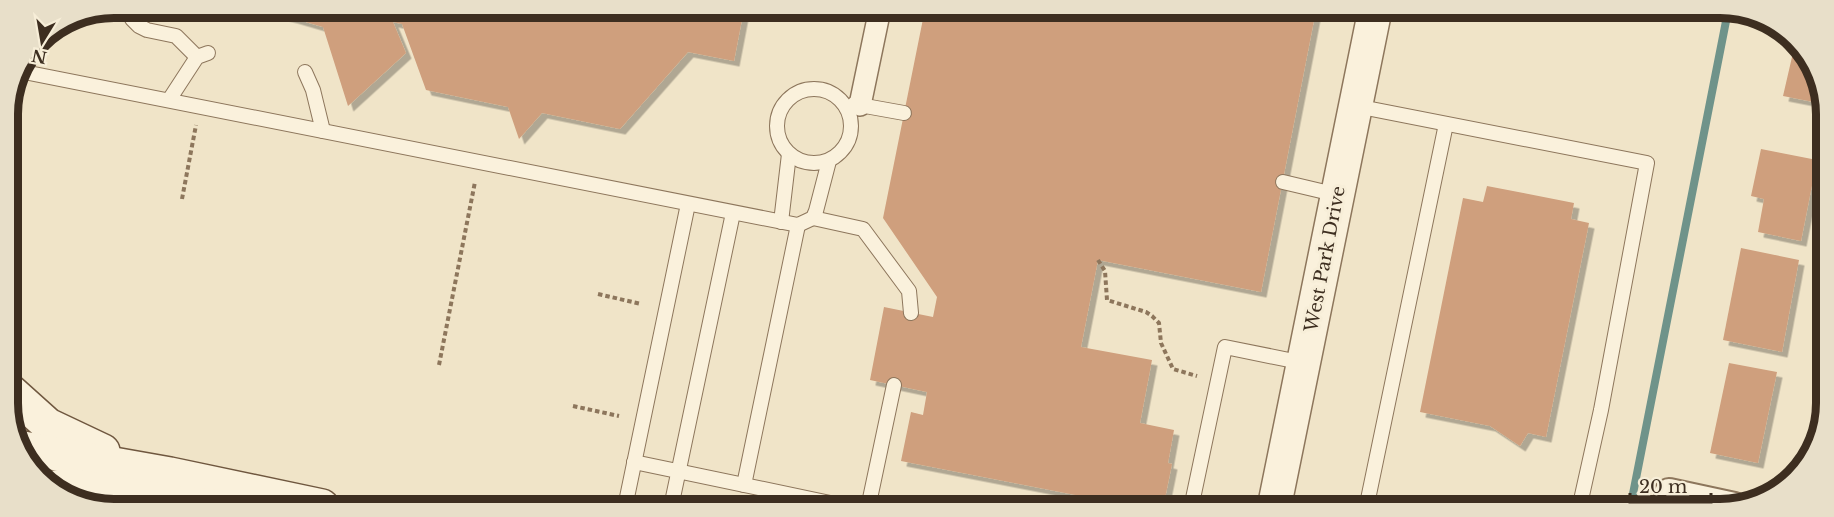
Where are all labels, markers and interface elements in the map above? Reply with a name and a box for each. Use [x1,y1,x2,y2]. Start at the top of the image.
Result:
north arrow [12,12,72,72]
text: N [30,45,48,68]
street label: West Park Drive [1300,184,1350,335]
scale bar [1630,466,1711,504]
text: 20 m [1639,476,1687,498]

